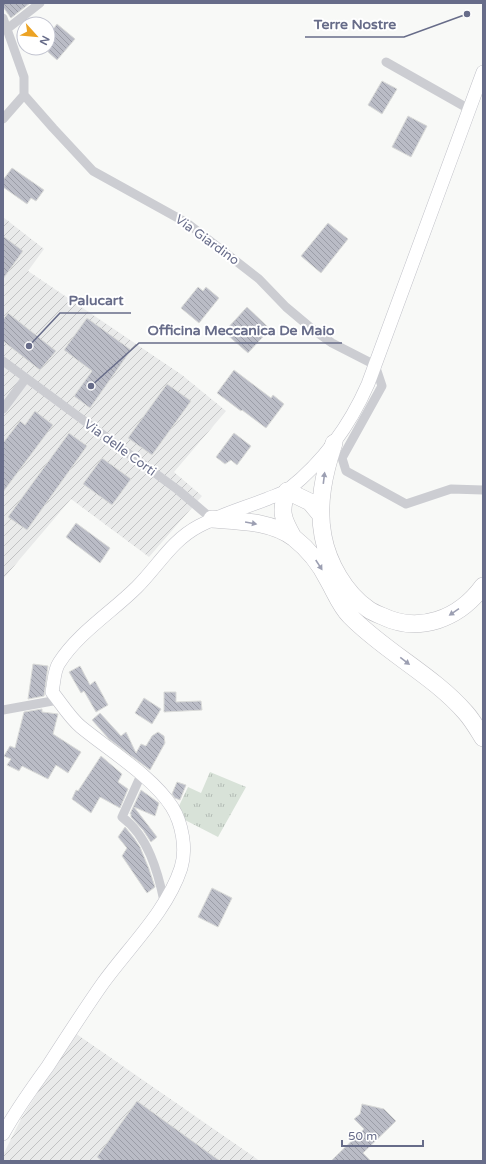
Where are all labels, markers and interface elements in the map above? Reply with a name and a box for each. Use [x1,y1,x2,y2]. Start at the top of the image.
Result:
callout: Terre Nostre [305,11,404,37]
north arrow [16,16,56,56]
text: Terre Nostre [313,16,396,33]
text: N [37,33,52,47]
street label: Via Giardino [172,211,242,269]
callout: Palucart [60,287,131,313]
text: Palucart [69,292,124,309]
callout: Officina Meccanica De Maio [139,317,342,343]
text: Officina Meccanica De Maio [148,322,335,339]
street label: Via delle Corti [81,416,159,480]
one-way arrow [321,472,328,484]
one-way arrow [245,520,257,526]
one-way arrow [315,560,323,570]
one-way arrow [449,608,459,616]
one-way arrow [399,656,410,665]
scale bar [342,1122,423,1148]
text: 50 m [348,1129,377,1143]

